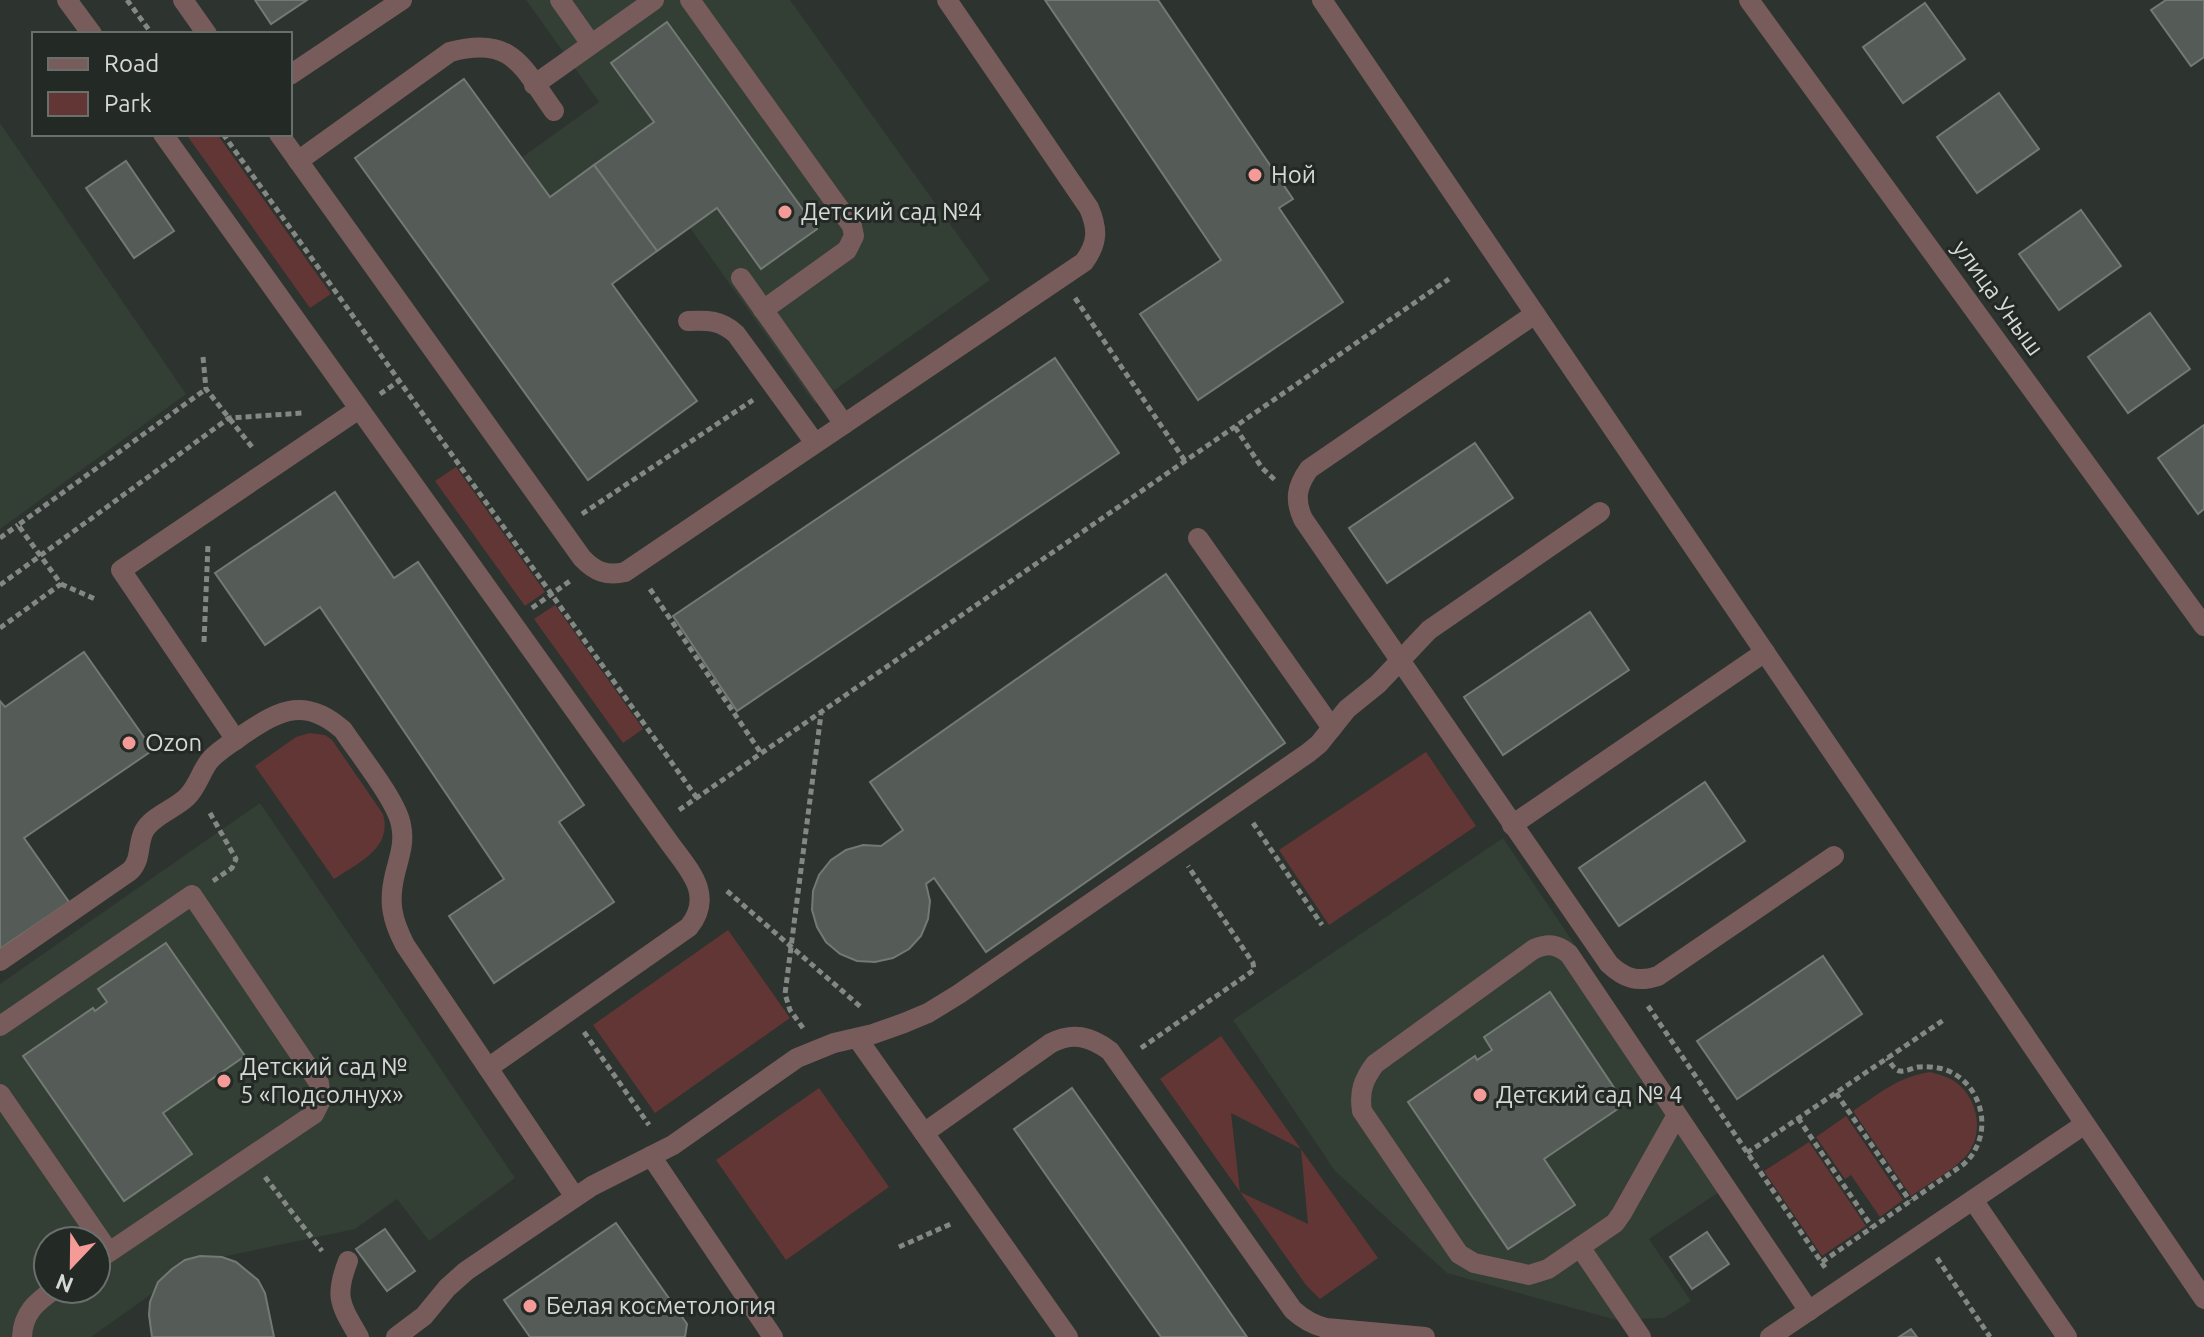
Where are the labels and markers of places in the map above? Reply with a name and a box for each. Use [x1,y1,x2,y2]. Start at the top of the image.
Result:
place label: Ной [1271,161,1316,188]
marker: Ной [1246,166,1264,184]
place label: Детский сад №4 [801,198,982,225]
marker: Детский сад №4 [776,203,794,221]
place label: Ozon [145,729,202,756]
marker: Ozon [120,734,138,752]
place label: Детский сад № 5 «Подсолнух» [240,1053,408,1108]
marker: Детский сад № 5 «Подсолнух» [215,1072,233,1090]
place label: Детский сад № 4 [1496,1081,1683,1108]
marker: Детский сад № 4 [1471,1086,1489,1104]
place label: Белая косметология [546,1292,776,1319]
marker: Белая косметология [521,1297,539,1315]

